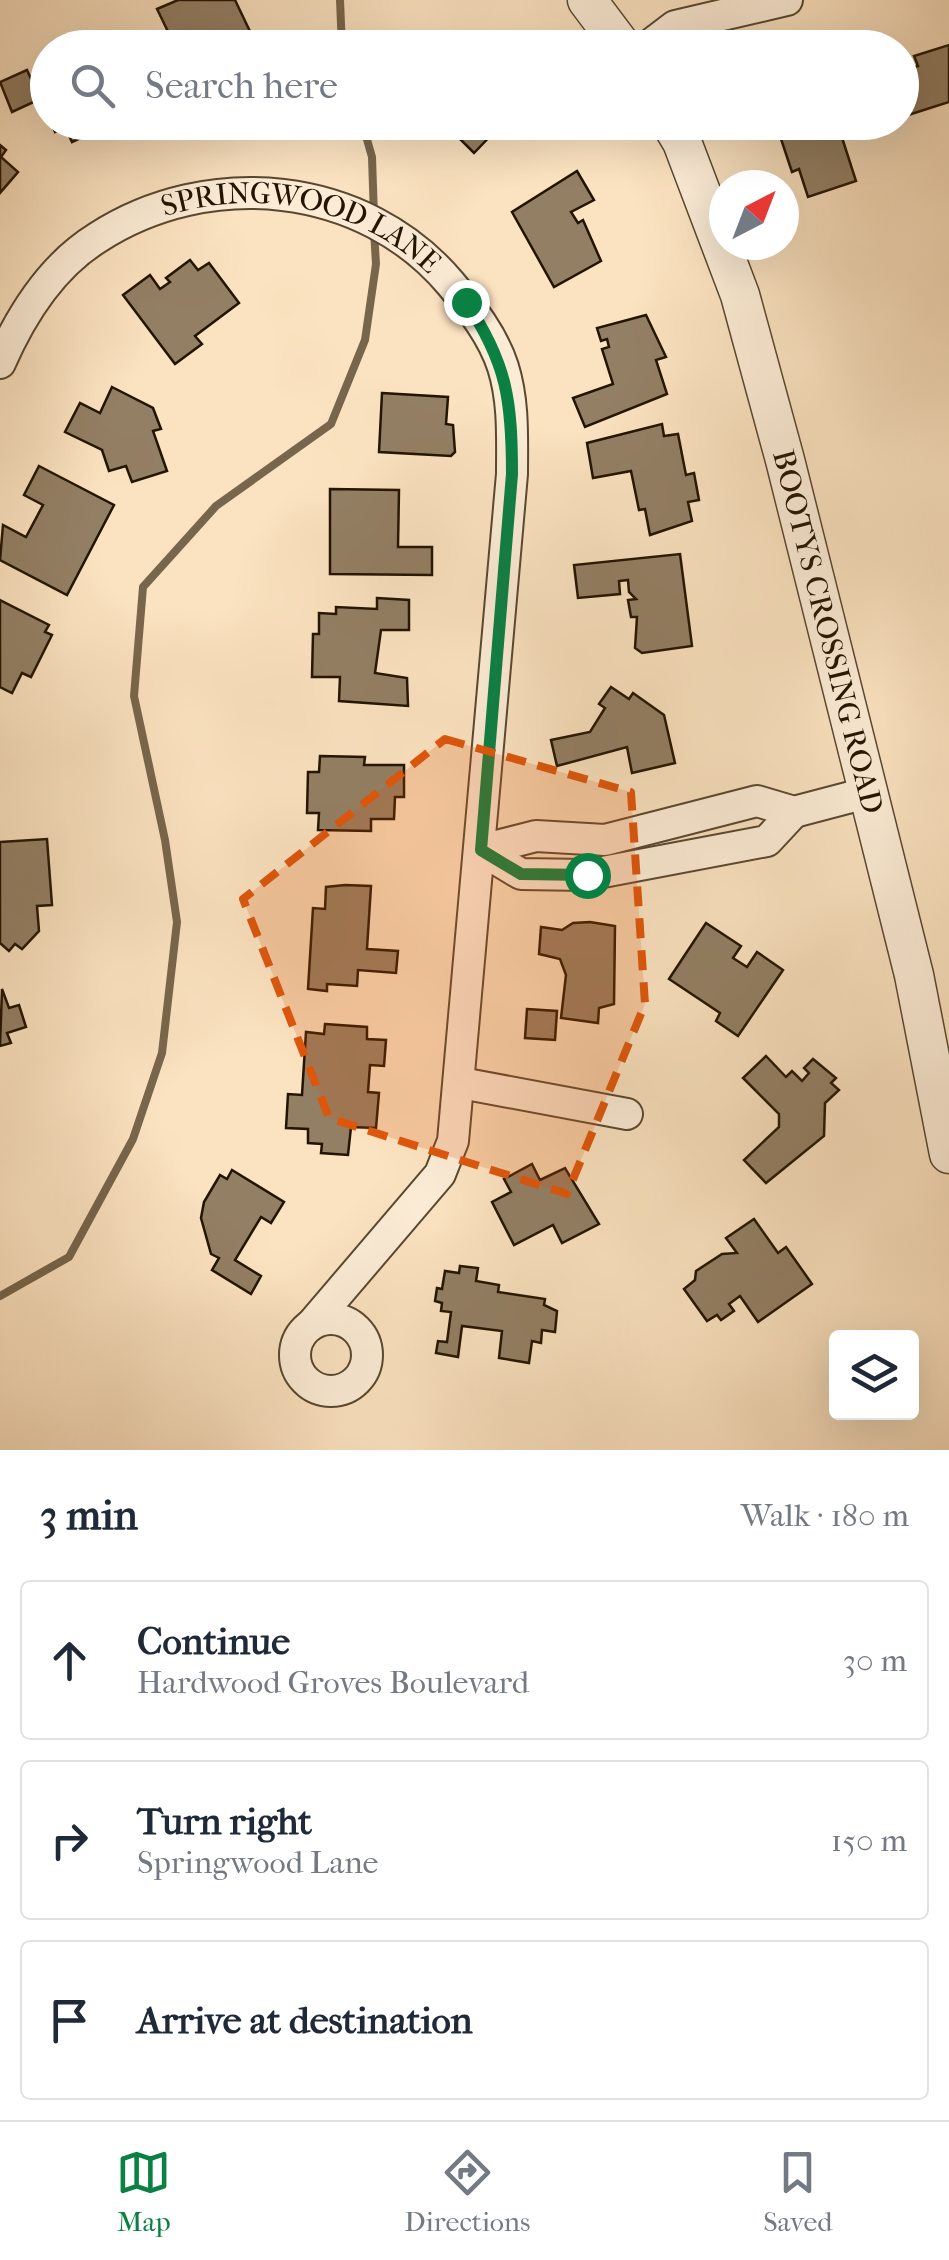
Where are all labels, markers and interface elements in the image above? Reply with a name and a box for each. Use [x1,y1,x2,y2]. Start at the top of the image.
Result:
search box [30,30,919,140]
icon: search [65,58,120,113]
text: Search here [145,63,338,108]
north arrow [709,170,799,260]
street label: SPRINGWOOD LANE [157,175,448,280]
route end [444,280,490,326]
street label: BOOTYS CROSSING ROAD [765,446,890,817]
route start [565,853,611,899]
map controls [829,1330,919,1420]
button: layers [829,1330,919,1420]
text: 3 min [40,1491,138,1540]
text: Walk · 180 m [741,1497,909,1534]
text: Continue [137,1619,290,1664]
icon: ahead [42,1633,97,1688]
text: 30 m [843,1642,907,1679]
text: Hardwood Groves Boulevard [137,1664,529,1701]
text: Turn right [137,1799,312,1844]
icon: right [42,1813,97,1868]
text: 150 m [831,1822,907,1859]
text: Springwood Lane [137,1844,378,1881]
icon: arrive [42,1993,97,2048]
text: Arrive at destination [137,1998,473,2043]
tab: Map [116,2145,171,2238]
tab: Directions [404,2145,530,2238]
tab: Saved [763,2145,833,2238]

